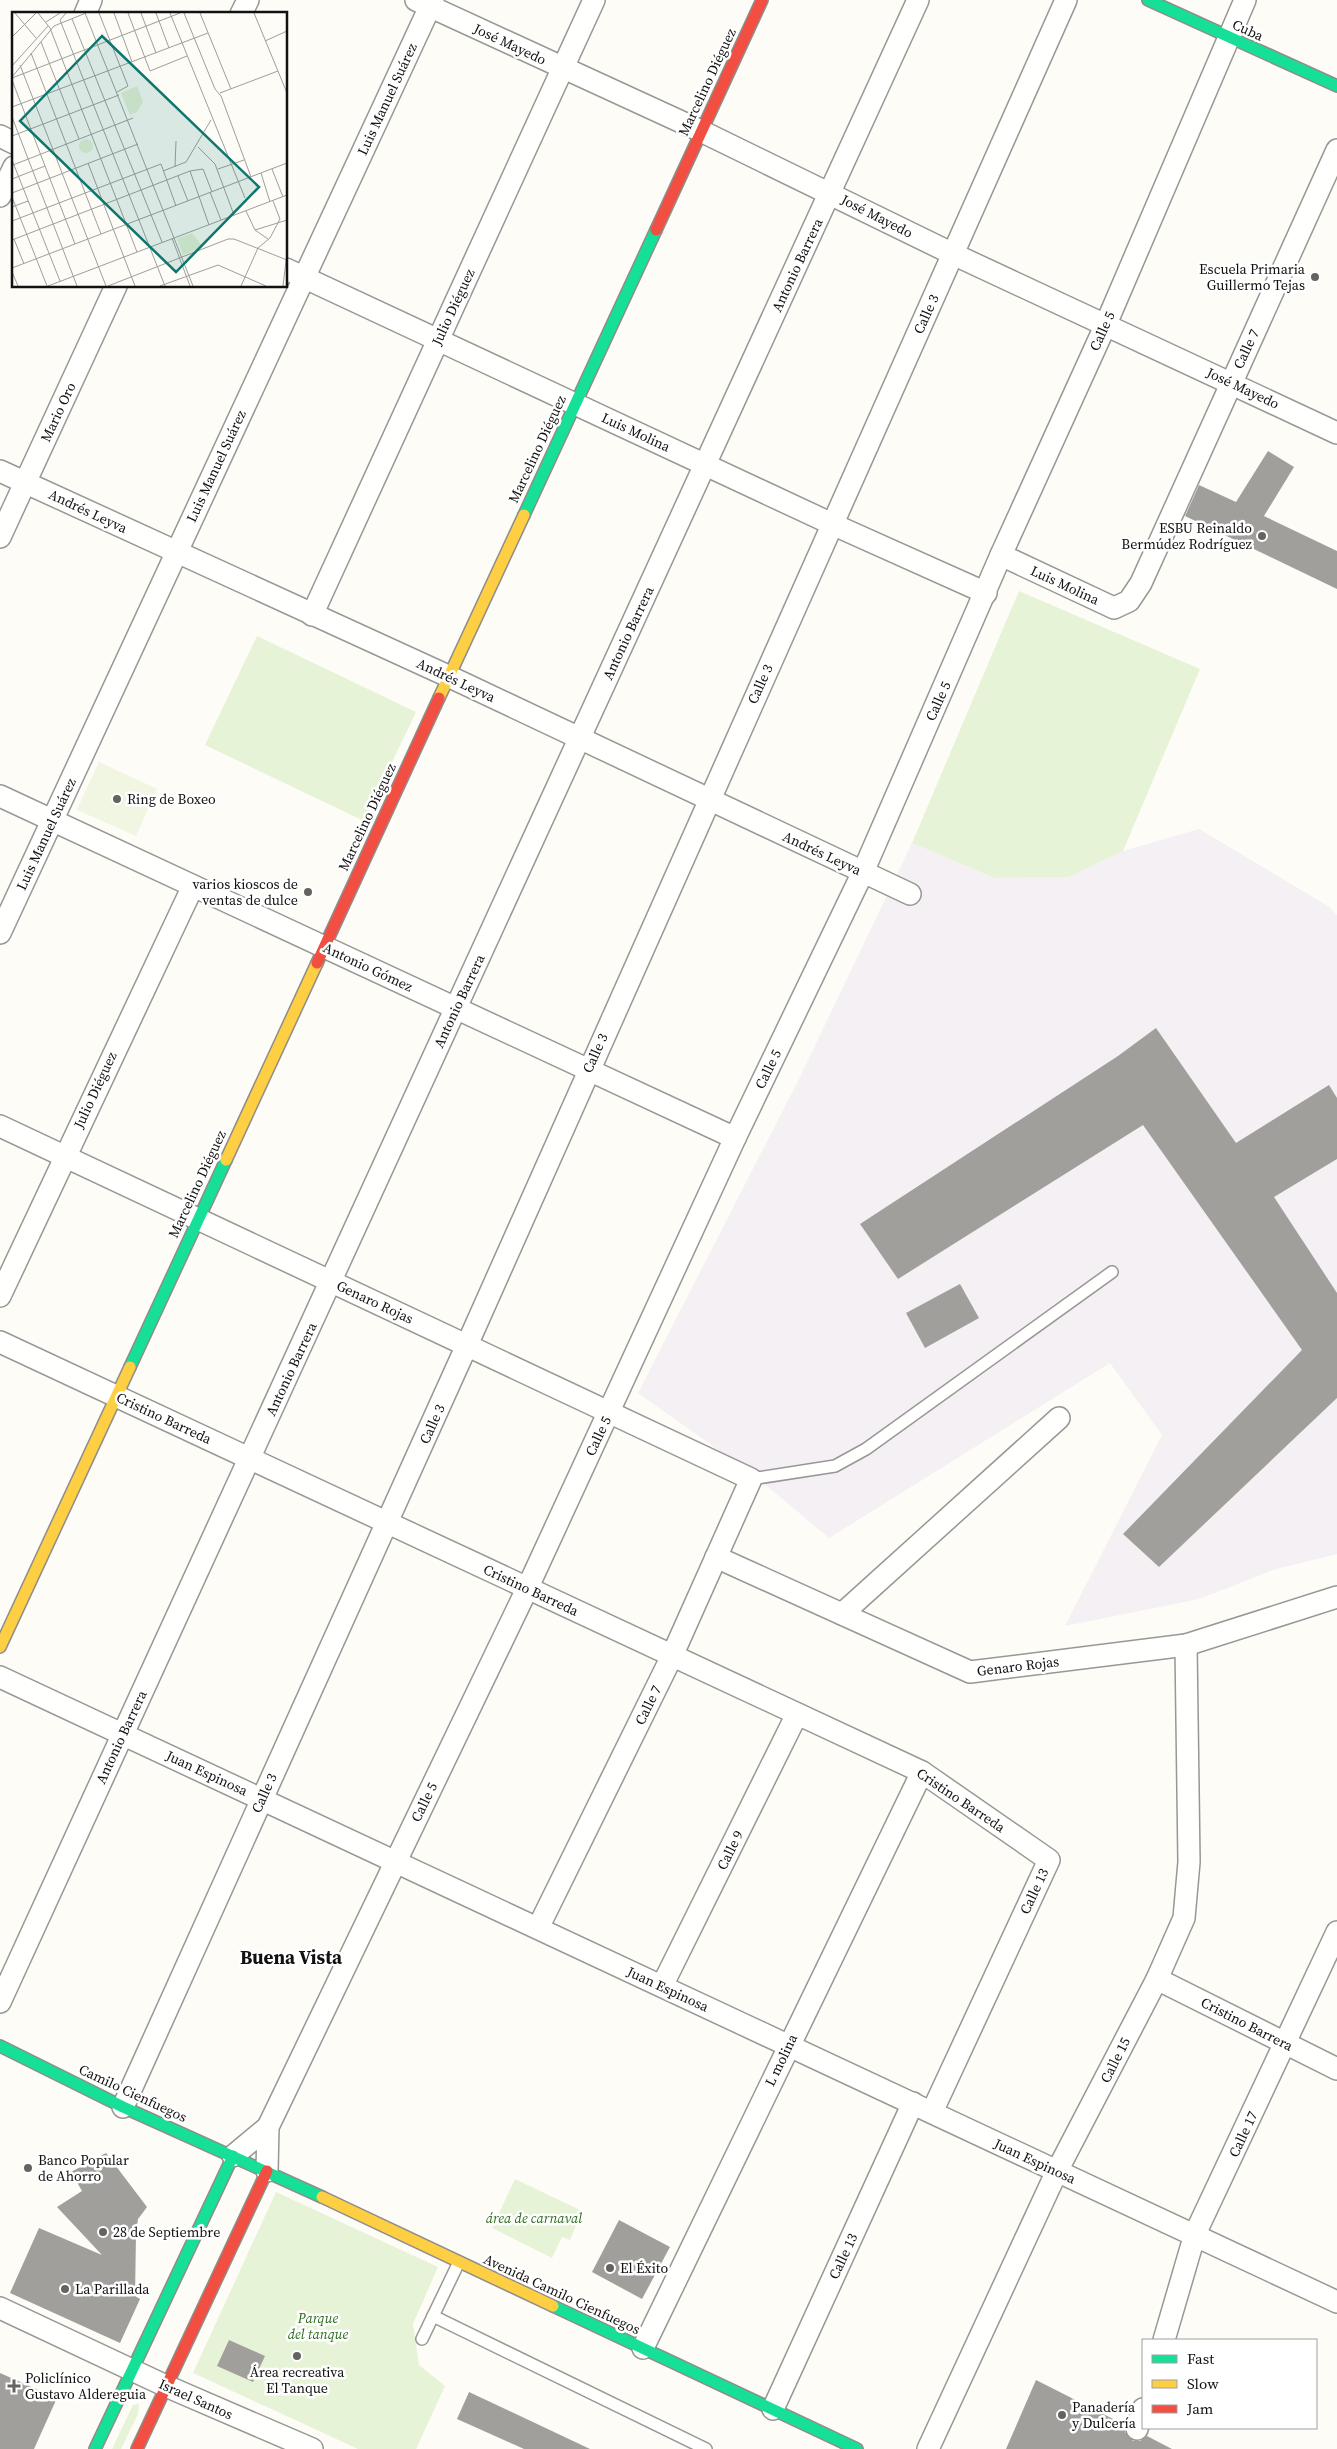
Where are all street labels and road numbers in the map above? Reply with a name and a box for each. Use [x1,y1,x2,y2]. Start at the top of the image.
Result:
street label: Cuba [1229,14,1268,46]
street label: José Mayedo [469,18,550,70]
street label: Marcelino Diéguez [673,24,741,139]
street label: Luis Manuel Suárez [352,39,422,158]
street label: José Mayedo [837,189,917,243]
street label: Antonio Barrera [767,214,828,315]
street label: Julio Diéguez [426,265,480,349]
street label: Calle 3 [908,291,944,337]
street label: Calle 5 [1084,308,1120,354]
street label: Calle 7 [1228,326,1264,372]
street label: José Mayedo [1202,362,1283,414]
street label: Mario Oro [35,379,81,445]
street label: Marcelino Diéguez [503,391,571,506]
street label: Luis Manuel Suárez [181,406,251,525]
street label: Luis Molina [598,407,674,457]
street label: Andrés Leyva [45,484,131,538]
street label: Luis Molina [1027,560,1103,610]
street label: Antonio Barrera [598,582,659,683]
street label: Andrés Leyva [413,653,499,707]
street label: Calle 3 [742,661,778,707]
street label: Calle 5 [920,678,956,724]
street label: Marcelino Diéguez [333,759,401,874]
street label: Luis Manuel Suárez [11,774,81,893]
street label: Andrés Leyva [779,826,865,880]
street label: Antonio Gómez [320,937,417,997]
street label: Antonio Barrera [429,950,490,1051]
street label: Calle 3 [577,1030,613,1076]
street label: Calle 5 [750,1046,786,1092]
street label: Julio Diéguez [68,1048,122,1132]
street label: Marcelino Diéguez [163,1126,231,1241]
street label: Genaro Rojas [333,1275,417,1329]
street label: Antonio Barrera [261,1318,322,1419]
street label: Cristino Barreda [113,1387,216,1449]
street label: Calle 3 [414,1401,450,1447]
street label: Calle 5 [580,1413,616,1459]
street label: Cristino Barreda [480,1559,583,1621]
street label: Genaro Rojas [976,1651,1060,1681]
street label: Calle 7 [630,1682,666,1728]
street label: Antonio Barrera [91,1686,152,1787]
street label: Juan Espinosa [162,1745,252,1801]
street label: Cristino Barreda [913,1763,1010,1838]
street label: Calle 3 [246,1770,282,1816]
street label: Calle 5 [406,1779,442,1825]
street label: Calle 9 [712,1827,748,1873]
street label: Calle 13 [1015,1865,1053,1917]
street label: Juan Espinosa [623,1961,713,2017]
street label: Cristino Barrera [1198,1992,1297,2056]
street label: L molina [760,2030,803,2089]
street label: Calle 15 [1095,2034,1135,2086]
street label: Camilo Cienfuegos [76,2059,190,2127]
street label: Calle 17 [1224,2108,1262,2160]
street label: Juan Espinosa [990,2133,1080,2189]
street label: Calle 13 [824,2230,862,2282]
street label: Avenida Camilo Cienfuegos [481,2249,643,2339]
street label: Israel Santos [156,2374,236,2424]

